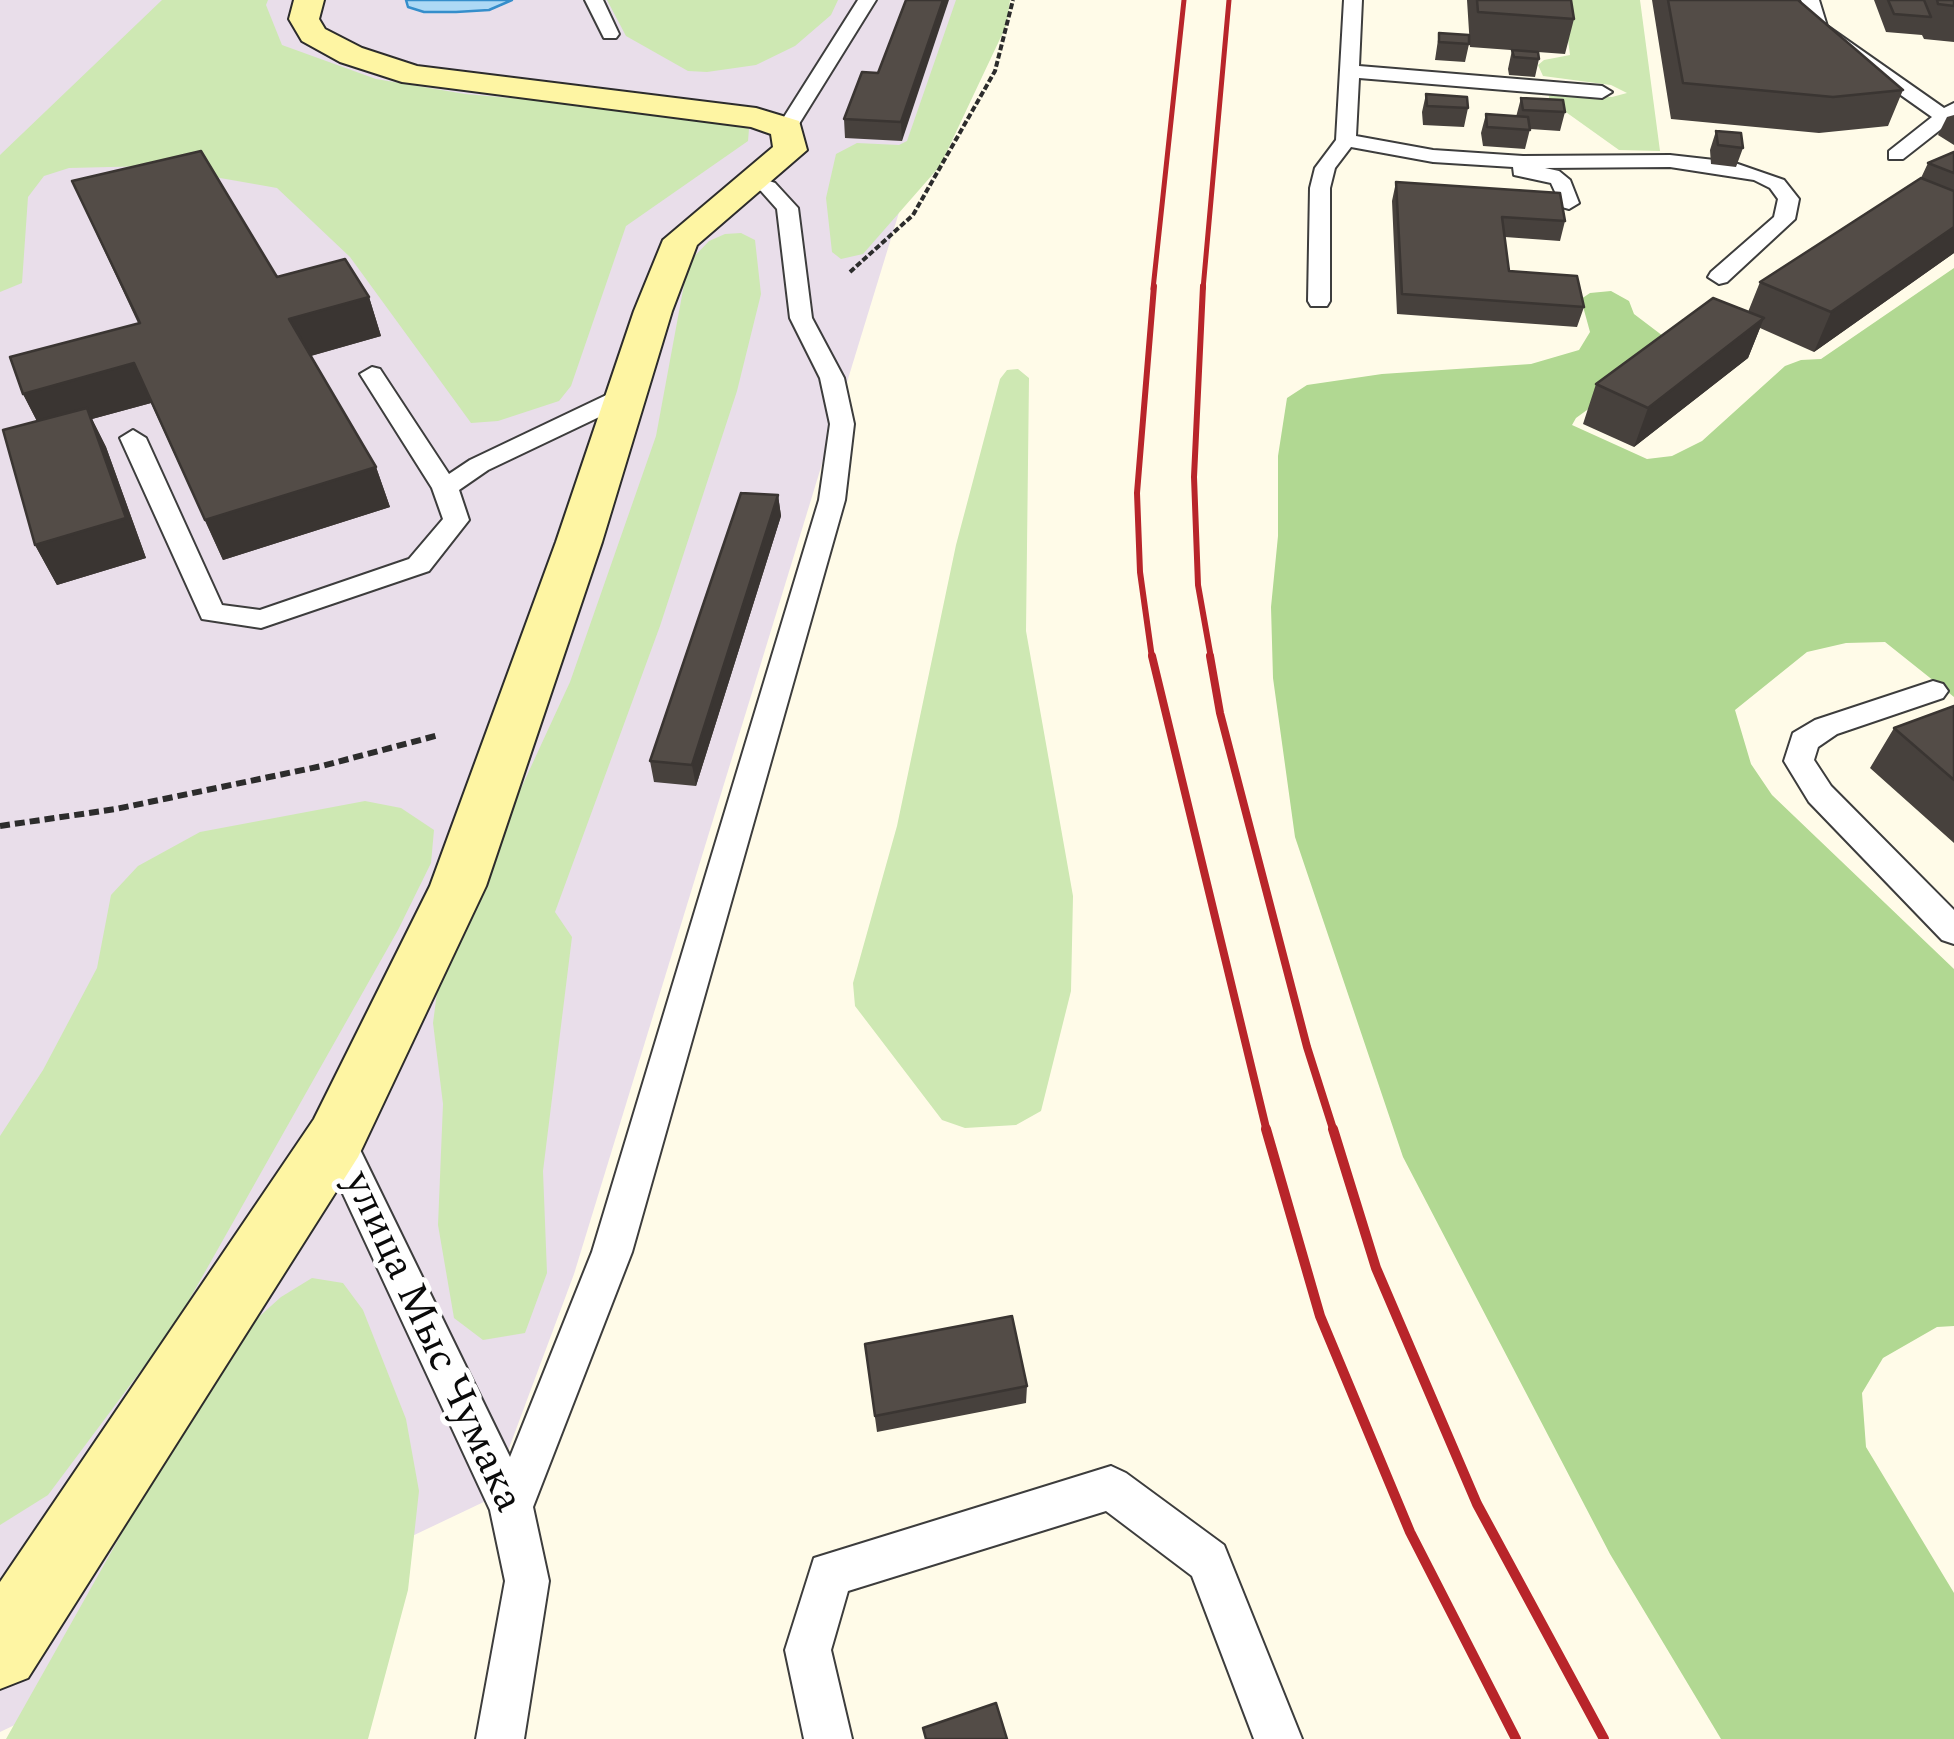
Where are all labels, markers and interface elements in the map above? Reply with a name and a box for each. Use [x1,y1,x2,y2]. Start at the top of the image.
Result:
street label: улица Мыс Чумака [329,1165,531,1521]

